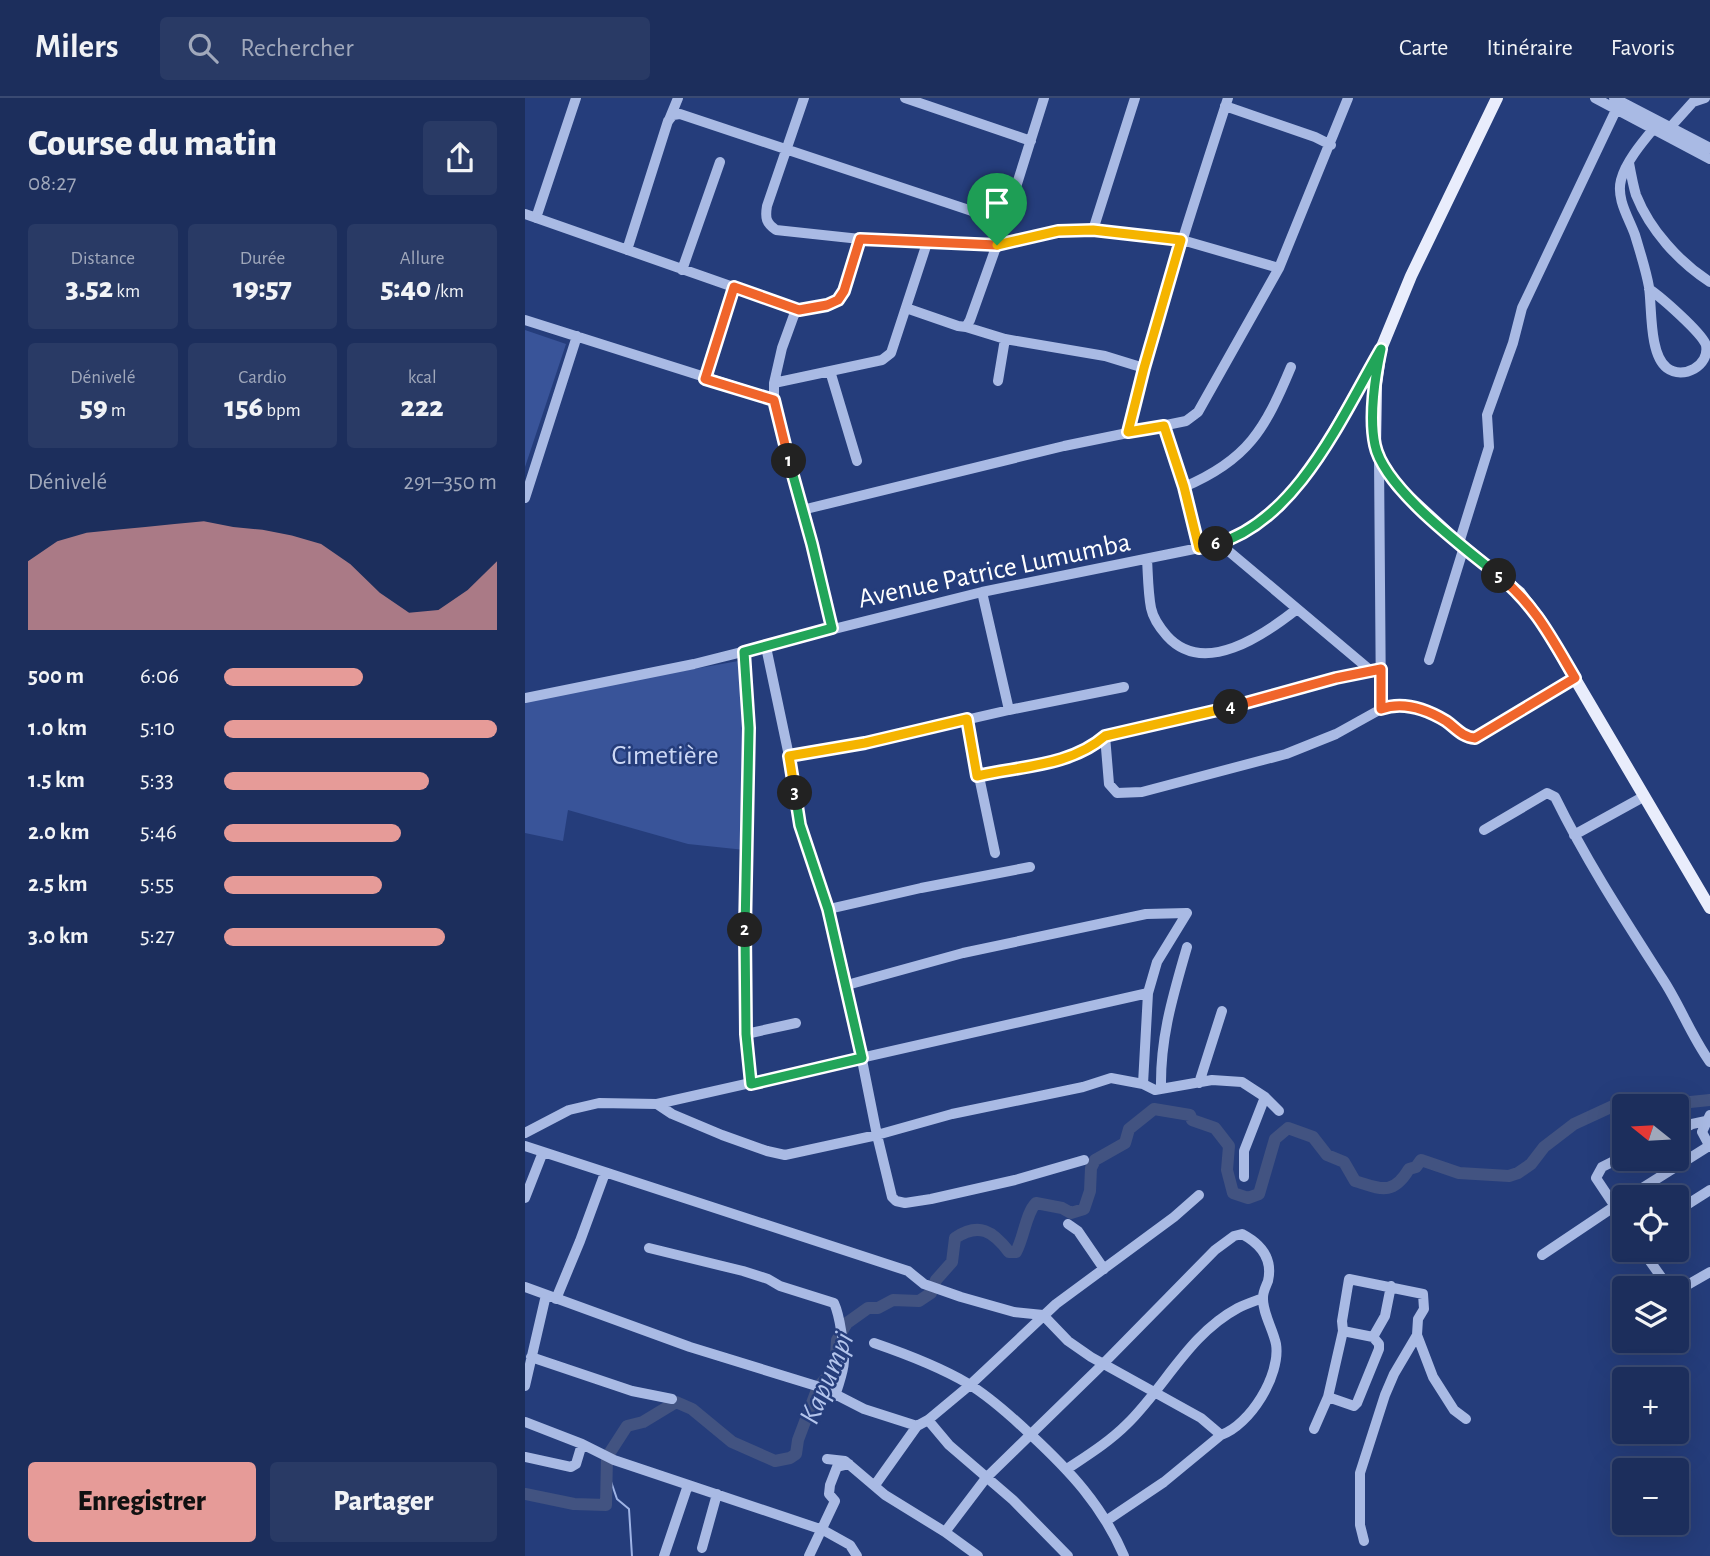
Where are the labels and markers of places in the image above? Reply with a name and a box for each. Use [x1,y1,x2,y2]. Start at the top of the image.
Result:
pin [967,173,1027,245]
pin: 1 [771,444,807,478]
pin: 6 [1199,526,1233,562]
pin: 5 [1481,559,1517,594]
pin: 4 [1213,690,1249,724]
pin: 3 [777,776,813,810]
pin: 2 [727,912,763,948]

